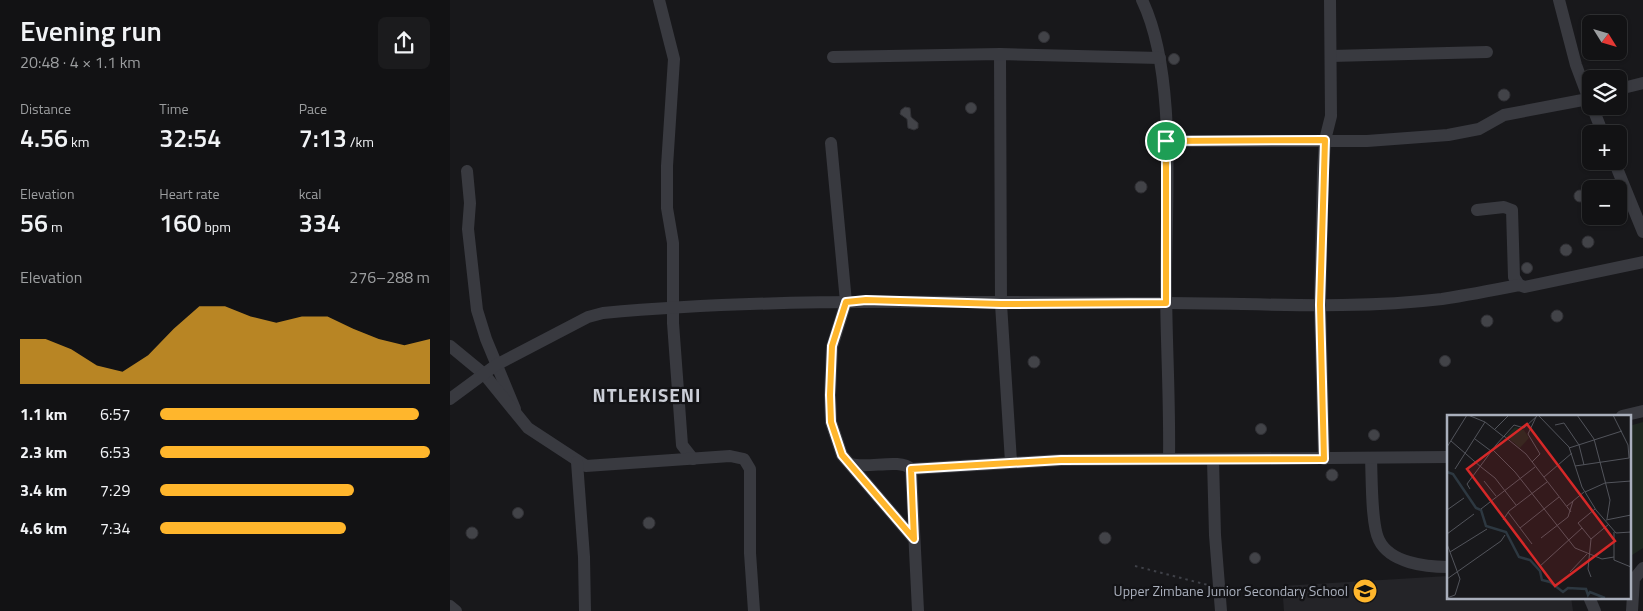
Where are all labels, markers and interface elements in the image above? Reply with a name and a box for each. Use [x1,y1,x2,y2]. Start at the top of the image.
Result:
text: Evening run [20,9,162,52]
north arrow [1582,15,1628,60]
map controls [1582,15,1627,225]
button: share [378,17,430,69]
text: 20:48 · 4 × 1.1 km [20,50,141,74]
button: layers [1582,70,1627,115]
text: Distance [20,98,71,119]
text: Time [159,98,189,119]
text: Pace [299,98,327,119]
text: 4.56 [20,119,68,157]
text: 32:54 [159,119,221,157]
text: 7:13 [299,119,347,157]
pin [1145,120,1187,162]
button: + [1582,125,1627,170]
icon: arrive [1152,127,1180,155]
text: km [68,131,89,152]
text: /km [347,131,374,152]
button: − [1582,180,1627,225]
text: Elevation [20,183,74,204]
text: Heart rate [159,183,219,204]
text: kcal [299,183,322,204]
text: 56 [20,204,48,242]
text: 160 [159,204,201,242]
text: 334 [299,204,341,242]
text: m [48,216,63,237]
text: bpm [201,216,231,237]
text: Elevation [20,265,82,289]
text: 276–288 m [349,265,430,289]
district label: NTLEKISENI [593,380,701,409]
text: 1.1 km [20,402,67,426]
text: 6:57 [100,402,130,426]
inset map [1447,415,1630,598]
text: 2.3 km [20,440,67,464]
text: 6:53 [100,440,130,464]
text: 3.4 km [20,478,67,502]
text: 7:29 [100,478,130,502]
text: 4.6 km [20,516,67,540]
text: 7:34 [100,516,130,540]
school or university icon: Upper Zimbane Junior Secondary School [1352,578,1378,604]
place label: Upper Zimbane Junior Secondary School [1114,580,1348,601]

